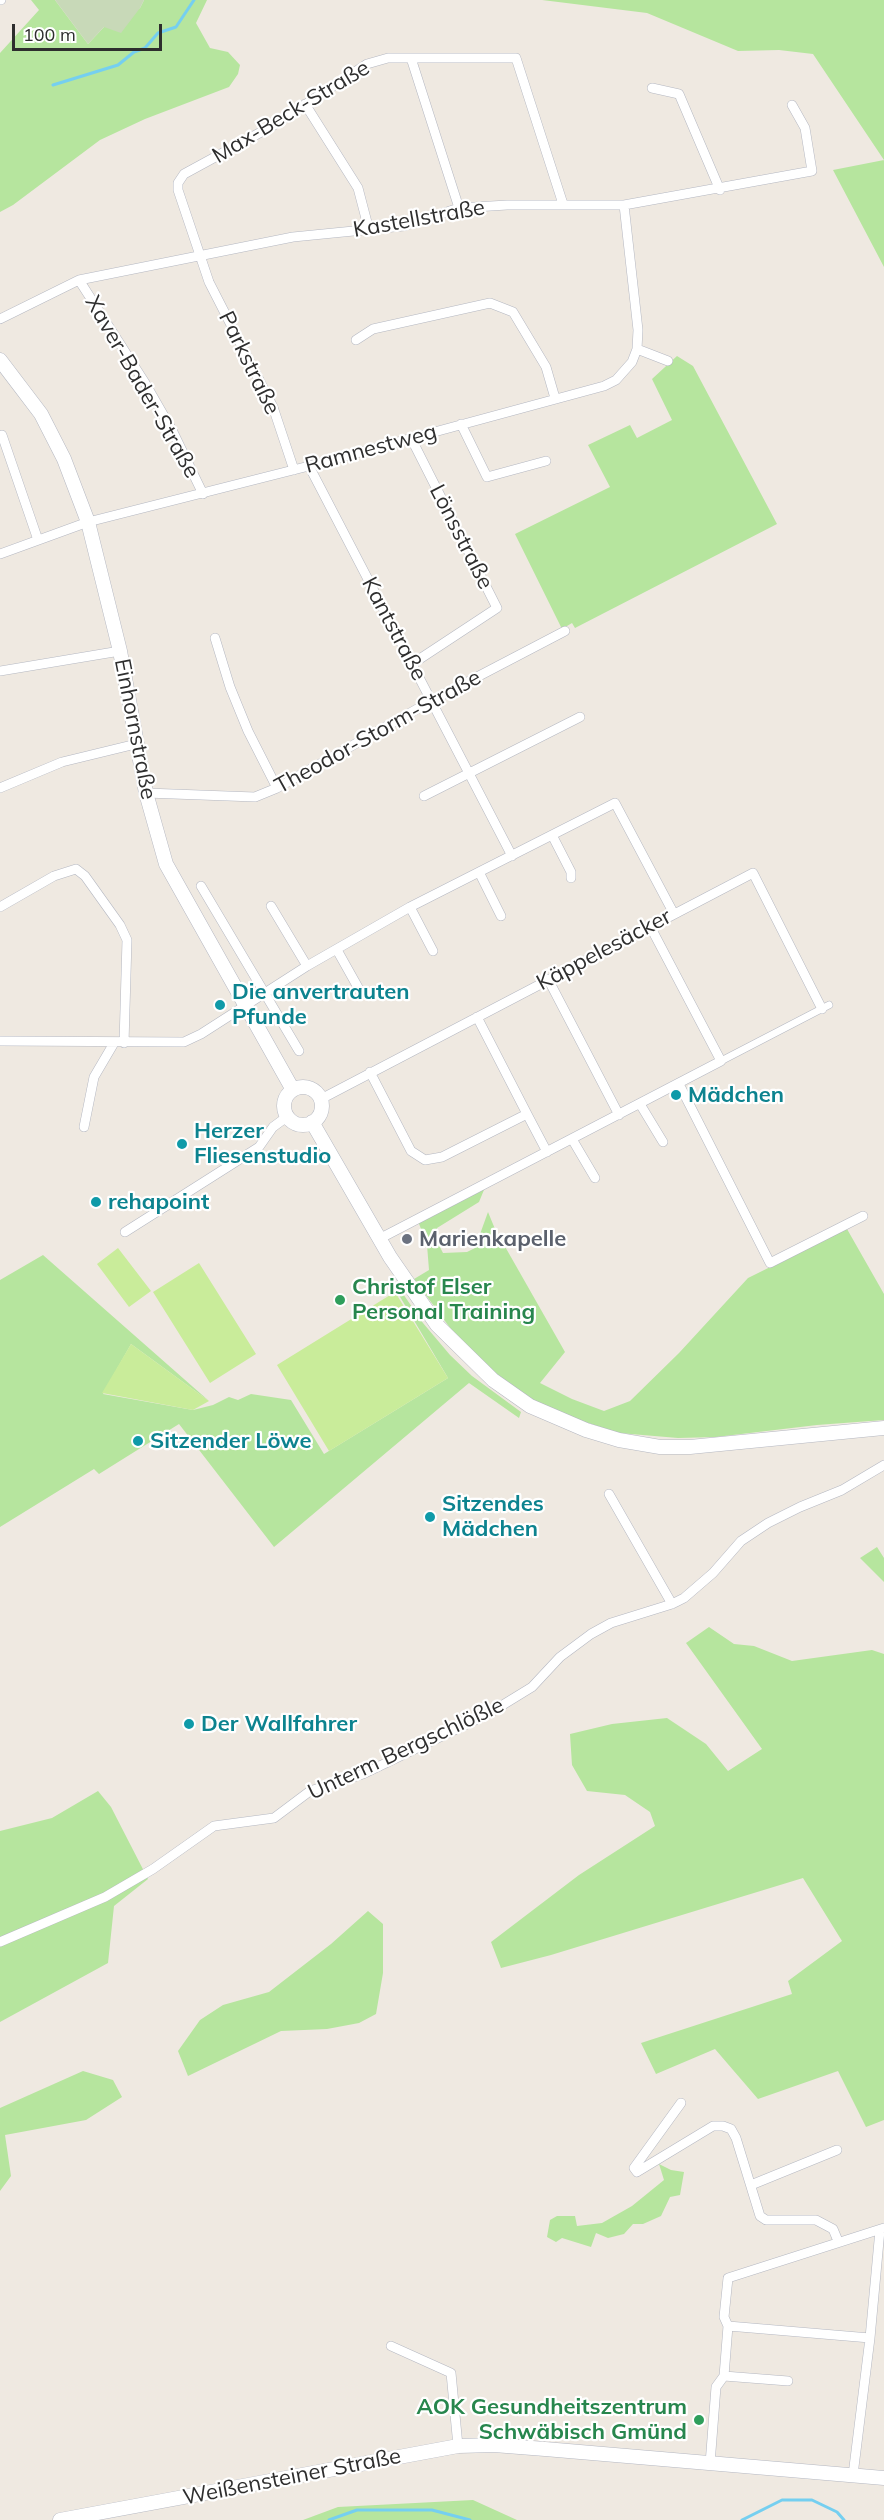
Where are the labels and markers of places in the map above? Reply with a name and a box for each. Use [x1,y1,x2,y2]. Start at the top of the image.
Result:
place label: Die anvertrauten Pfunde [232,979,410,1030]
marker: Die anvertrauten Pfunde [213,998,227,1012]
place label: Mädchen [688,1082,784,1108]
marker: Mädchen [669,1088,683,1102]
place label: Herzer Fliesenstudio [194,1118,331,1170]
marker: Herzer Fliesenstudio [175,1137,189,1151]
place label: rehapoint [108,1189,209,1215]
marker: rehapoint [89,1195,103,1209]
place label: Marienkapelle [419,1226,566,1252]
marker: Marienkapelle [400,1232,414,1246]
place label: Christof Elser Personal Training [352,1274,535,1326]
marker: Christof Elser Personal Training [333,1293,347,1307]
place label: Sitzender Löwe [150,1428,312,1454]
marker: Sitzender Löwe [131,1434,145,1448]
place label: Sitzendes Mädchen [442,1491,544,1542]
marker: Sitzendes Mädchen [423,1510,437,1524]
place label: Der Wallfahrer [201,1711,357,1737]
marker: Der Wallfahrer [182,1717,196,1731]
place label: AOK Gesundheitszentrum Schwäbisch Gmünd [417,2394,687,2446]
marker: AOK Gesundheitszentrum Schwäbisch Gmünd [692,2413,706,2427]

